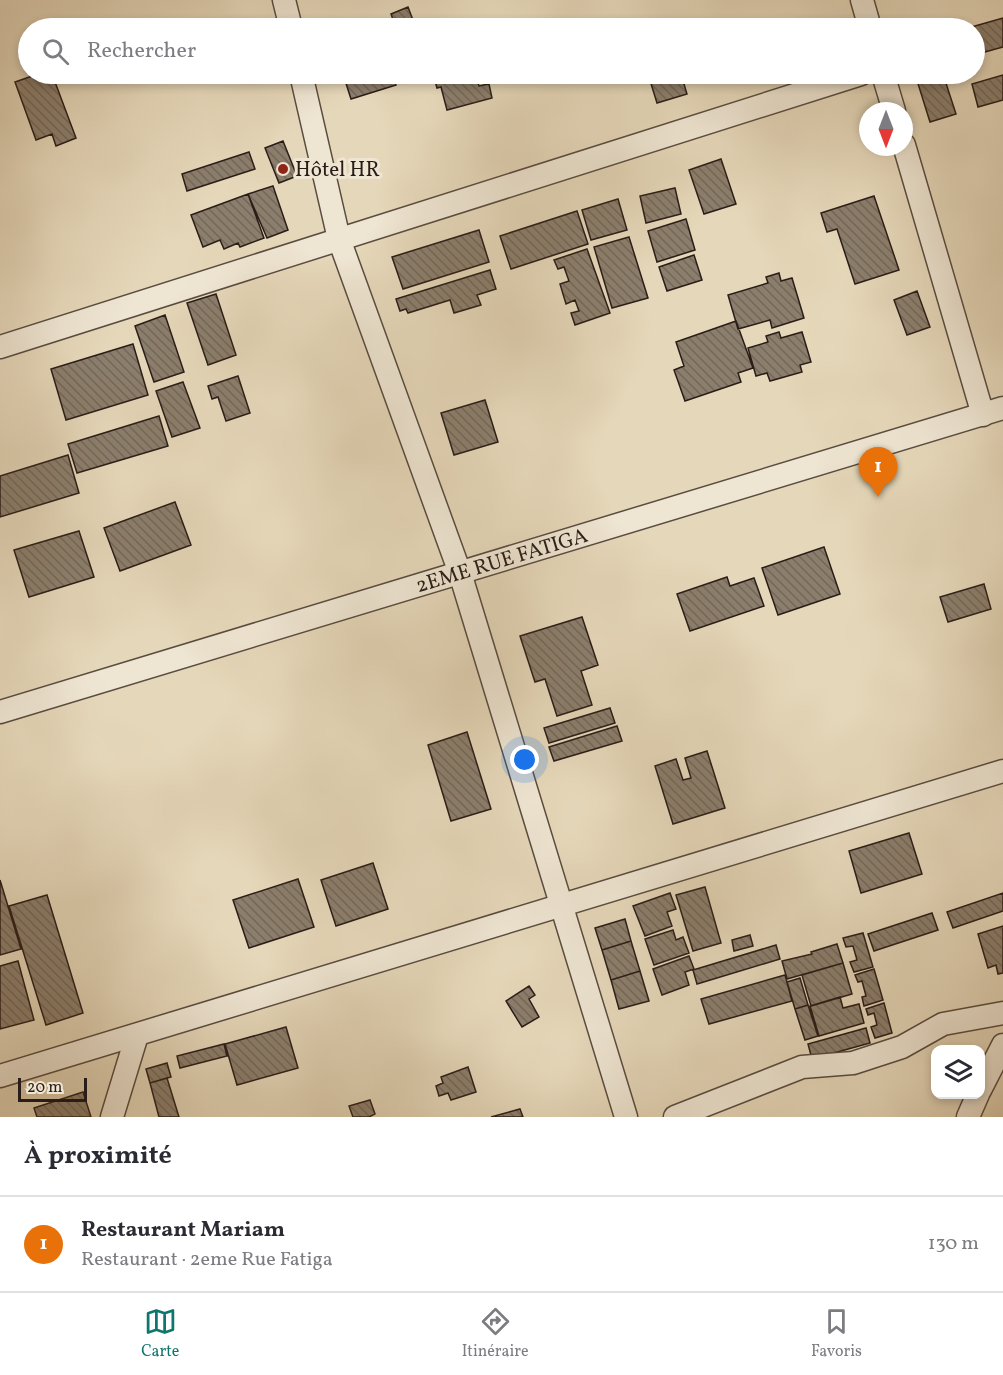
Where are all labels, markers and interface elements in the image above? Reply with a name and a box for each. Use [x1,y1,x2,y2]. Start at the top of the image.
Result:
search box [18,18,985,84]
icon: search [39,35,72,68]
text: Rechercher [87,36,196,67]
north arrow [859,102,913,156]
place label: Hôtel HR [295,156,380,185]
marker: Hôtel HR [276,162,290,176]
pin: 1 [858,448,898,497]
street label: 2EME RUE FATIGA [412,522,592,601]
your location [510,745,539,774]
map controls [931,1045,985,1099]
button: layers [931,1045,985,1099]
scale bar [18,1075,87,1102]
text: 20 m [27,1077,62,1099]
text: À proximité [24,1138,172,1174]
text: Restaurant Mariam [81,1215,285,1246]
text: 1 [39,1230,48,1258]
text: 130 m [928,1230,979,1258]
text: Restaurant · 2eme Rue Fatiga [81,1246,333,1274]
tab: Carte [141,1305,179,1363]
tab: Itinéraire [462,1305,529,1363]
tab: Favoris [811,1305,862,1363]

